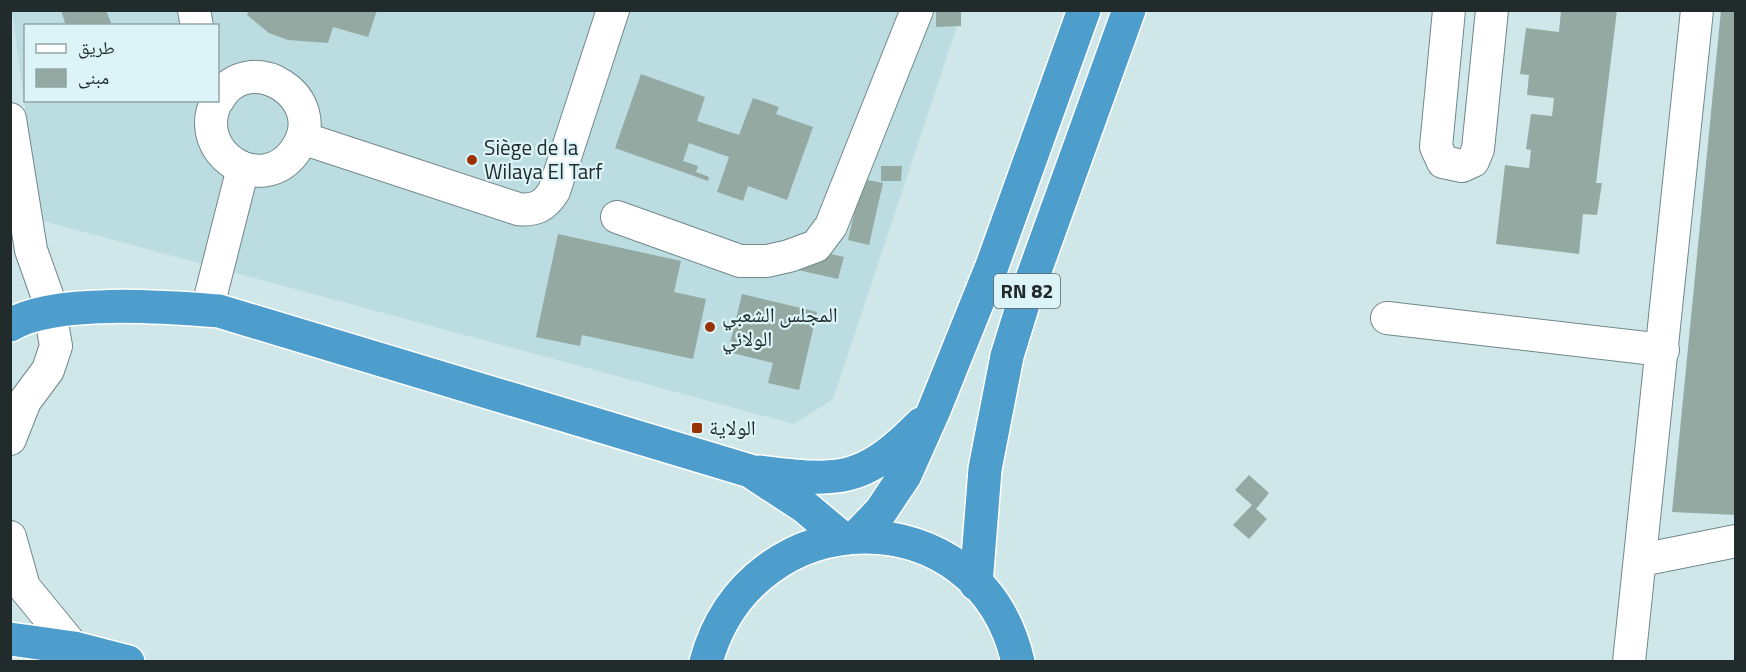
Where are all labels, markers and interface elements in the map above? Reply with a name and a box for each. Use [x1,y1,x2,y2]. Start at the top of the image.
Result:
legend [24,24,219,102]
text: طريق [78,34,115,61]
text: مبنى [78,64,109,91]
place label: Siège de la Wilaya El Tarf [484,131,603,187]
marker: Siège de la Wilaya El Tarf [465,153,479,167]
road number: RN 82 [994,274,1060,308]
place label: المجلس الشعبي الولائي [722,298,838,355]
marker: المجلس الشعبي الولائي [703,320,717,334]
place label: الولاية [709,411,756,443]
marker: الولاية [690,421,704,435]

